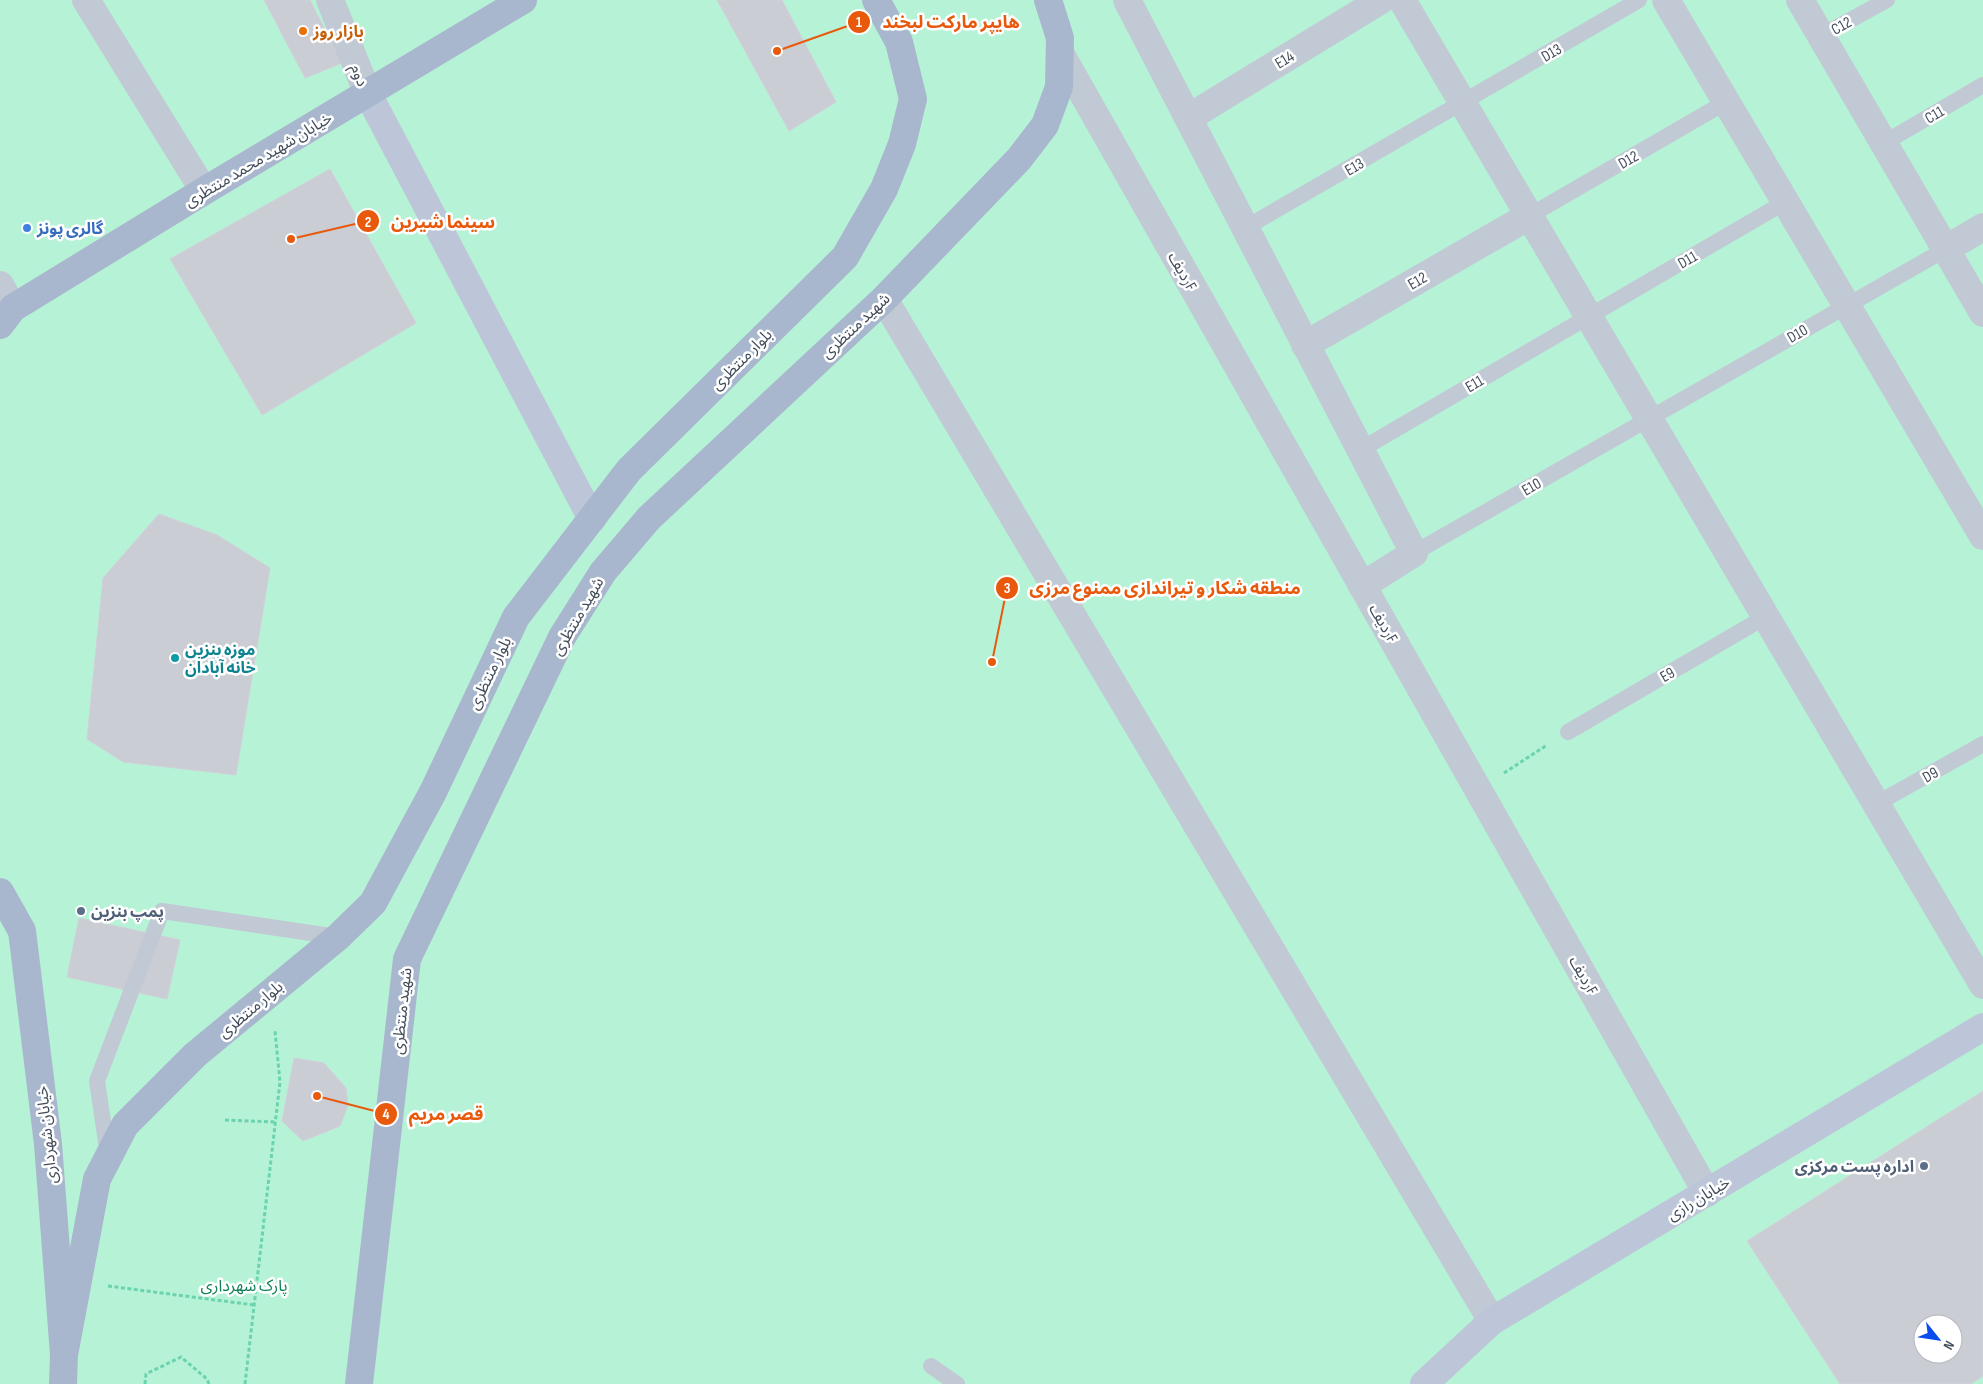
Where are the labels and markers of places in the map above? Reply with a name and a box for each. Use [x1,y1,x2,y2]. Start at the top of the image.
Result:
callout: هایپر مارکت لبخند [847,6,1029,39]
place label: بازار روز [312,23,364,42]
marker: بازار روز [297,25,309,37]
callout: سینما شیرین [356,205,505,238]
place label: گالری پونز [36,220,104,239]
marker: گالری پونز [21,222,33,234]
callout: منطقه شکار و تیراندازی ممنوع مرزی [994,572,1310,605]
place label: موزه بنزین خانه آبادان [185,641,256,678]
marker: موزه بنزین خانه آبادان [169,652,181,664]
place label: پمپ بنزین [91,903,164,922]
marker: پمپ بنزین [75,905,87,917]
callout: قصر مریم [374,1097,493,1130]
place label: اداره پست مرکزی [1795,1158,1914,1177]
marker: اداره پست مرکزی [1918,1160,1930,1172]

